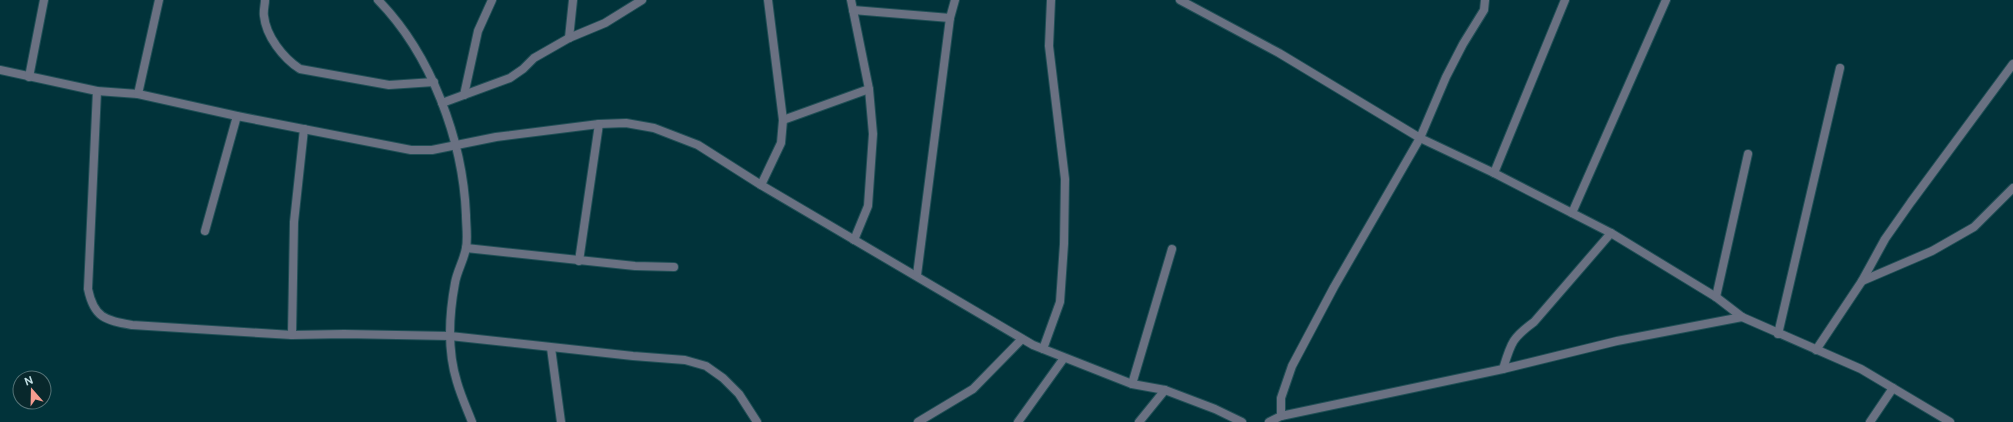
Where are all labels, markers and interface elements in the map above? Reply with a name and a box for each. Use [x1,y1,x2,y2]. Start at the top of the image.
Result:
north arrow [12,370,52,410]
text: N [22,373,35,389]

